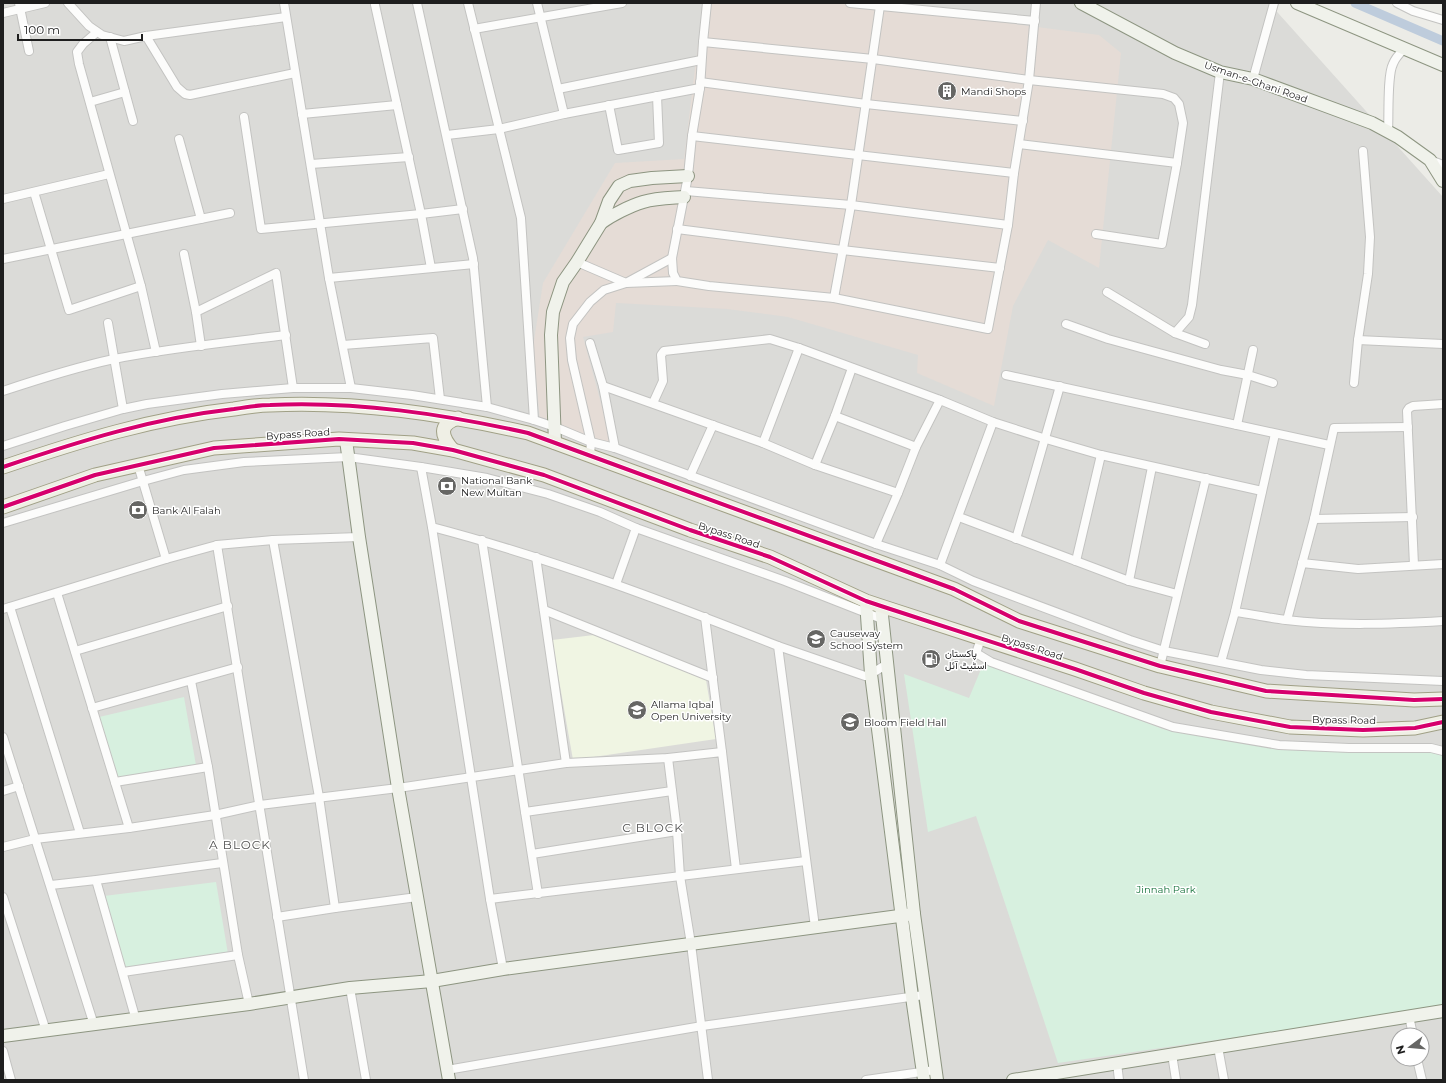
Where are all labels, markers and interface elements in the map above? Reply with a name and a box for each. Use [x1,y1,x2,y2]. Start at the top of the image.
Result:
scale bar [18,16,142,42]
text: 100 m [24,22,60,37]
street label: Usman-e-Ghani Road [1203,58,1309,106]
building icon: Mandi Shops [936,80,958,102]
place label: Mandi Shops [961,85,1026,98]
street label: Bypass Road [266,425,330,443]
place label: National Bank New Multan [461,474,532,499]
bank icon: National Bank New Multan [436,475,458,497]
bank icon: Bank Al Falah [127,499,149,521]
place label: Bank Al Falah [152,504,221,517]
street label: Bypass Road [696,519,762,551]
place label: Causeway School System [830,627,903,652]
school or university icon: Causeway School System [805,628,827,650]
street label: Bypass Road [999,631,1065,663]
place label: پاکستان اسٹیٹ آئل [945,647,987,672]
fuel station icon: پاکستان اسٹیٹ آئل [920,648,942,670]
place label: Allama Iqbal Open University [651,698,731,723]
school or university icon: Allama Iqbal Open University [626,699,648,721]
school or university icon: Bloom Field Hall [839,711,861,733]
street label: Bypass Road [1312,713,1376,727]
place label: Bloom Field Hall [864,716,947,729]
district label: C BLOCK [622,820,684,835]
district label: A BLOCK [209,837,271,852]
park label: Jinnah Park [1135,883,1196,896]
north arrow [1390,1027,1430,1067]
text: N [1392,1044,1408,1056]

